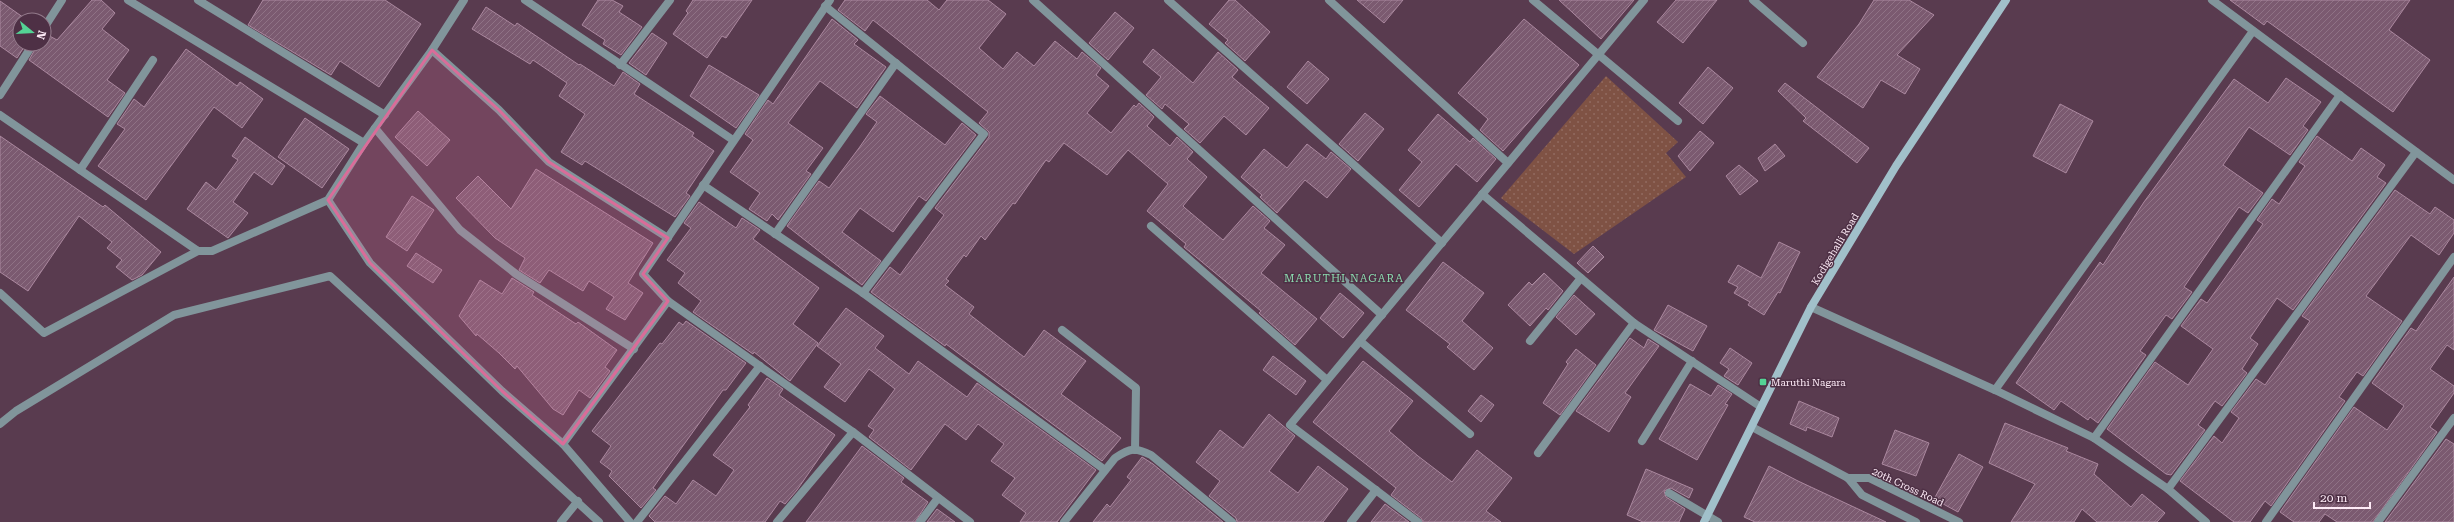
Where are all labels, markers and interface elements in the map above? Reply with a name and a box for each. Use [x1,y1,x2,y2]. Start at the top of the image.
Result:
north arrow [12,12,52,52]
text: N [33,29,49,41]
street label: Kodigehalli Road [1809,211,1861,287]
district label: MARUTHI NAGARA [1284,272,1404,285]
marker: Maruthi Nagara [1758,377,1768,387]
place label: Maruthi Nagara [1771,377,1846,388]
street label: 20th Cross Road [1870,466,1946,509]
scale bar [2314,484,2370,510]
text: 20 m [2320,491,2347,505]

